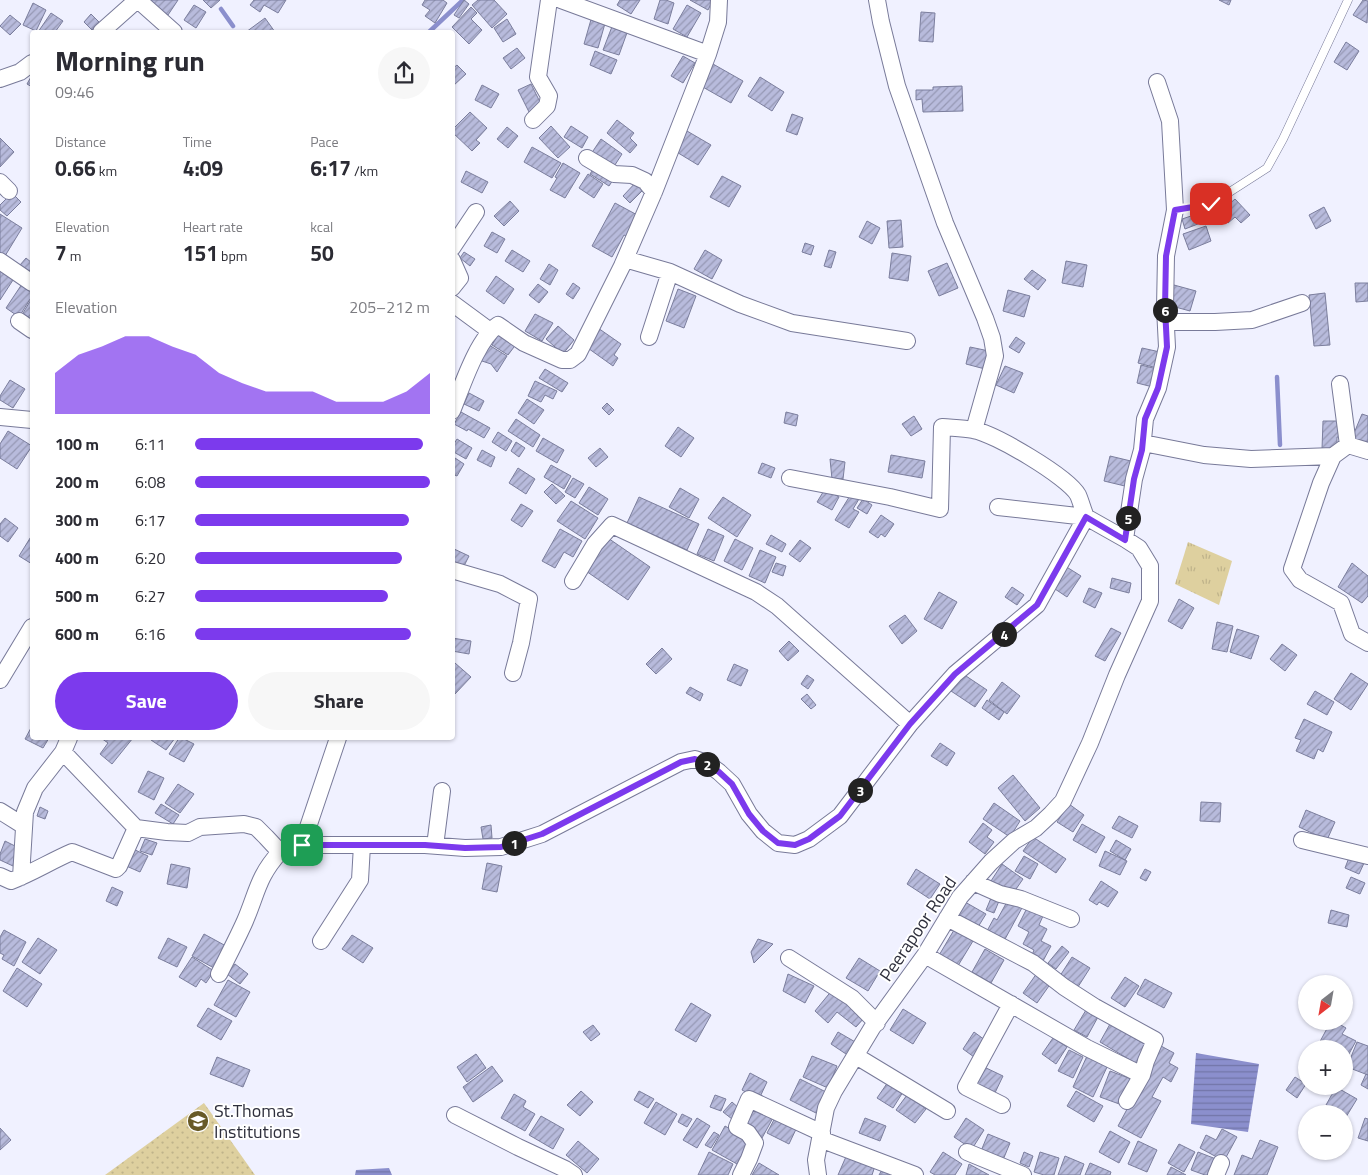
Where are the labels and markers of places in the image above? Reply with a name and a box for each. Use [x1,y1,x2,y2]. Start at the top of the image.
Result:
pin [1190,183,1232,225]
pin: 6 [1152,298,1178,322]
pin: 5 [1116,506,1140,530]
pin: 4 [992,622,1016,646]
pin: 2 [694,752,720,776]
pin: 3 [848,778,872,802]
pin [281,824,323,866]
pin: 1 [502,830,526,856]
place label: St.Thomas Institutions [214,1097,300,1145]
school or university icon: St.Thomas Institutions [186,1109,210,1133]

